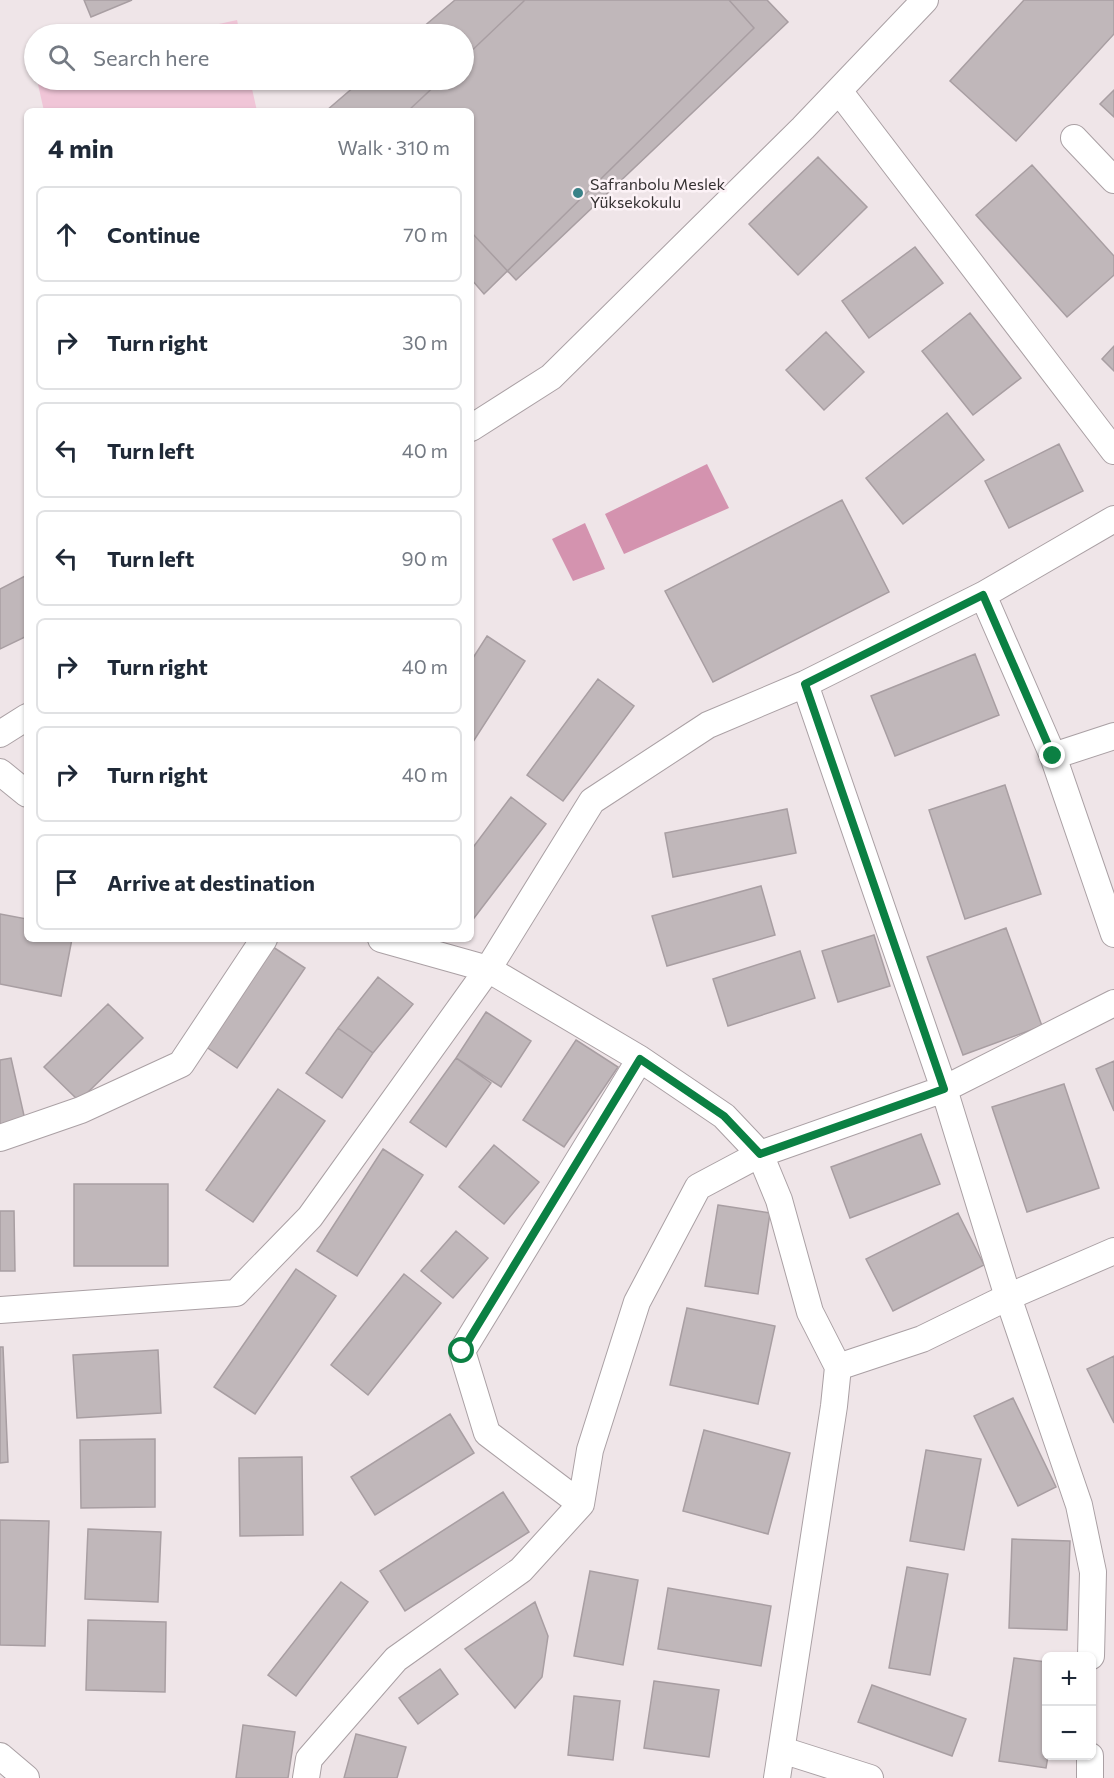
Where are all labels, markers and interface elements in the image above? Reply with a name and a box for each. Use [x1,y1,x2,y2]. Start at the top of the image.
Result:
search box [24,24,474,90]
icon: search [45,41,78,74]
text: Search here [93,44,209,71]
text: 4 min [48,132,114,163]
text: Walk · 310 m [338,135,450,159]
place label: Safranbolu Meslek Yüksekokulu [590,174,725,211]
marker: Safranbolu Meslek Yüksekokulu [571,186,585,200]
icon: ahead [50,218,83,251]
text: Continue [107,221,200,248]
text: 70 m [403,222,448,246]
icon: right [50,326,83,359]
text: Turn right [107,329,208,356]
text: 30 m [402,330,448,354]
icon: left [50,434,83,467]
text: Turn left [107,437,194,464]
text: 40 m [402,438,448,462]
icon: left [50,542,83,575]
text: Turn left [107,545,194,572]
text: 90 m [402,546,448,570]
icon: right [50,650,83,683]
text: Turn right [107,653,208,680]
text: 40 m [402,654,448,678]
route end [1039,742,1065,768]
icon: right [50,758,83,791]
text: Turn right [107,761,208,788]
text: 40 m [402,762,448,786]
icon: arrive [50,866,83,899]
text: Arrive at destination [107,869,315,896]
route start [448,1337,474,1363]
map controls [1042,1652,1096,1760]
button: + [1042,1652,1096,1706]
button: − [1042,1706,1096,1760]

